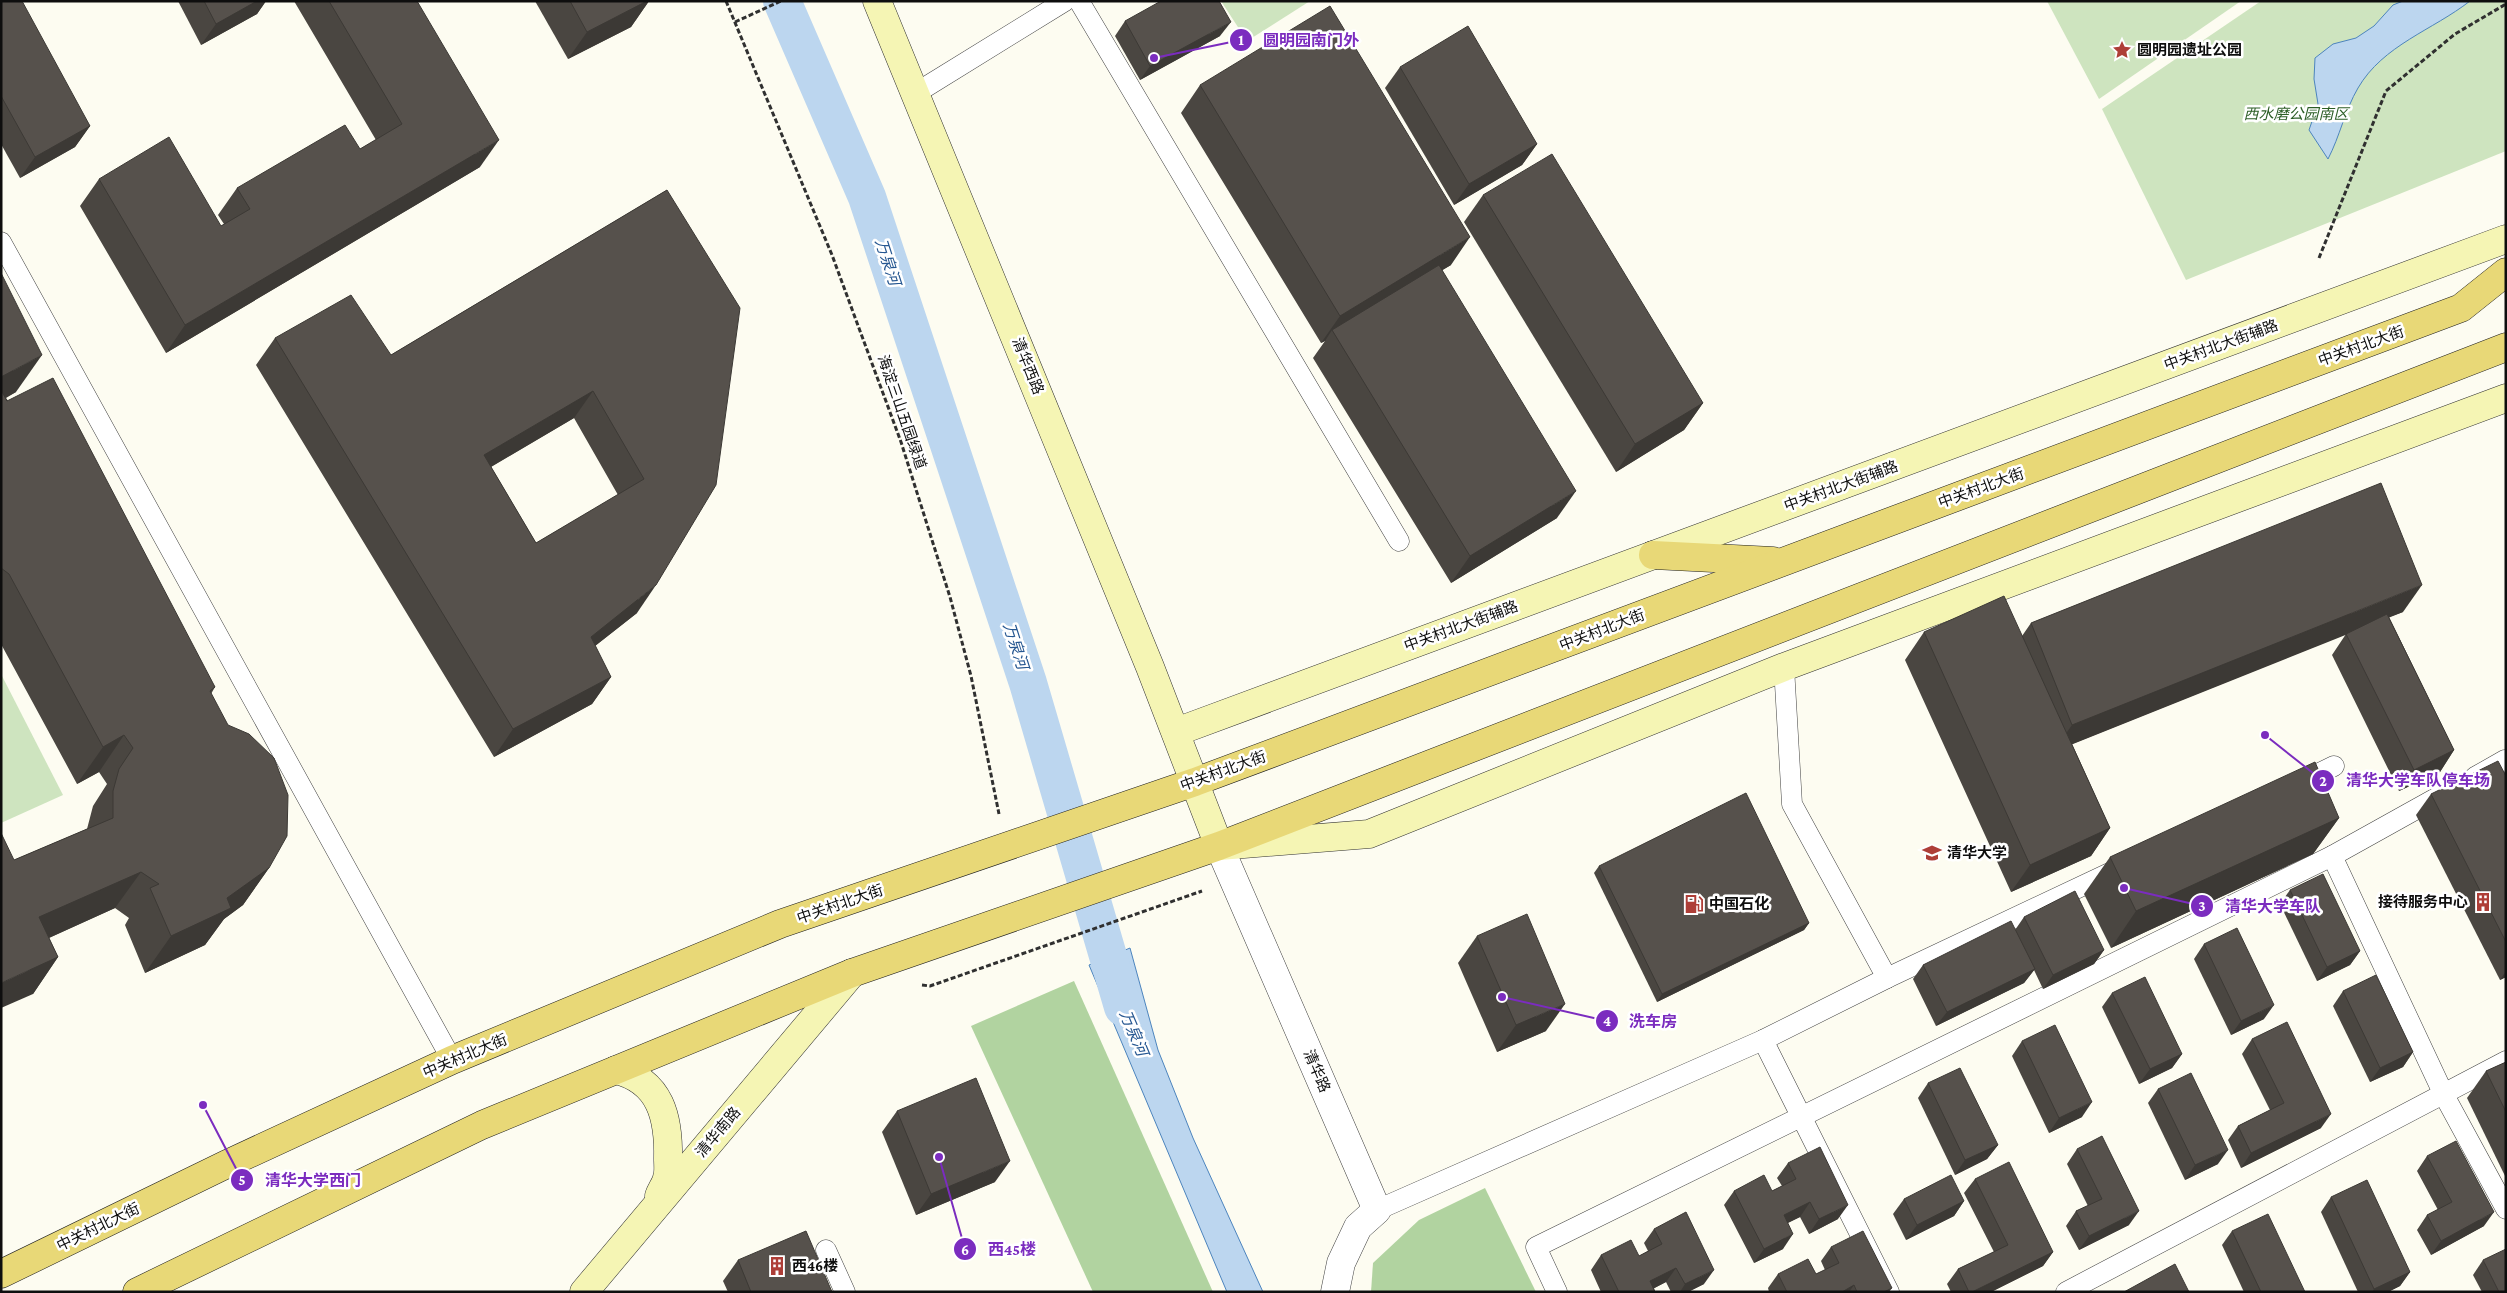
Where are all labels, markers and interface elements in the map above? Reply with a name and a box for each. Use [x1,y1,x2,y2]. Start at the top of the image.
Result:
callout: 圆明园南门外 [1228,24,1369,55]
text: 1 [1238,32,1244,48]
text: 圆明园南门外 [1263,32,1360,49]
place icon: 圆明园遗址公园 [2111,39,2133,61]
place label: 圆明园遗址公园 [2137,42,2242,58]
park label: 西水磨公园南区 [2243,106,2350,122]
water label: 万泉河 [872,237,904,290]
street label: 中关村北大街辅路 [2162,316,2280,373]
street label: 中关村北大街 [2316,322,2406,369]
street label: 清华西路 [1009,335,1048,397]
street label: 海淀三山五园绿道 [875,353,929,471]
street label: 中关村北大街辅路 [1782,457,1900,514]
street label: 中关村北大街 [1936,464,2026,511]
street label: 中关村北大街辅路 [1402,597,1520,654]
street label: 中关村北大街 [1557,605,1647,654]
water label: 万泉河 [1000,621,1032,674]
street label: 中关村北大街 [1178,747,1268,794]
callout: 清华大学车队停车场 [2311,765,2500,796]
text: 清华大学车队停车场 [2346,771,2490,789]
text: 2 [2319,773,2327,789]
school or university icon: 清华大学 [1921,842,1943,864]
place label: 清华大学 [1947,844,2007,861]
street label: 中关村北大街 [795,881,885,926]
callout: 清华大学车队 [2190,891,2331,922]
building icon: 接待服务中心 [2472,891,2494,913]
fuel station icon: 中国石化 [1683,893,1705,915]
place label: 接待服务中心 [2378,894,2468,910]
place label: 中国石化 [1709,895,1769,912]
text: 清华大学车队 [2225,897,2321,915]
text: 3 [2198,898,2206,914]
callout: 洗车房 [1594,1005,1687,1036]
water label: 万泉河 [1117,1008,1152,1061]
text: 4 [1603,1013,1611,1029]
text: 洗车房 [1629,1013,1677,1030]
street label: 中关村北大街 [420,1030,510,1081]
street label: 清华路 [1301,1047,1334,1095]
street label: 清华南路 [692,1103,743,1160]
callout: 清华大学西门 [230,1165,371,1196]
text: 清华大学西门 [265,1171,361,1189]
text: 5 [238,1172,246,1188]
street label: 中关村北大街 [54,1199,142,1254]
callout: 西45楼 [953,1234,1046,1265]
text: 西45楼 [988,1241,1036,1258]
text: 6 [961,1242,969,1258]
building icon: 西46楼 [766,1255,788,1277]
place label: 西46楼 [792,1258,838,1274]

